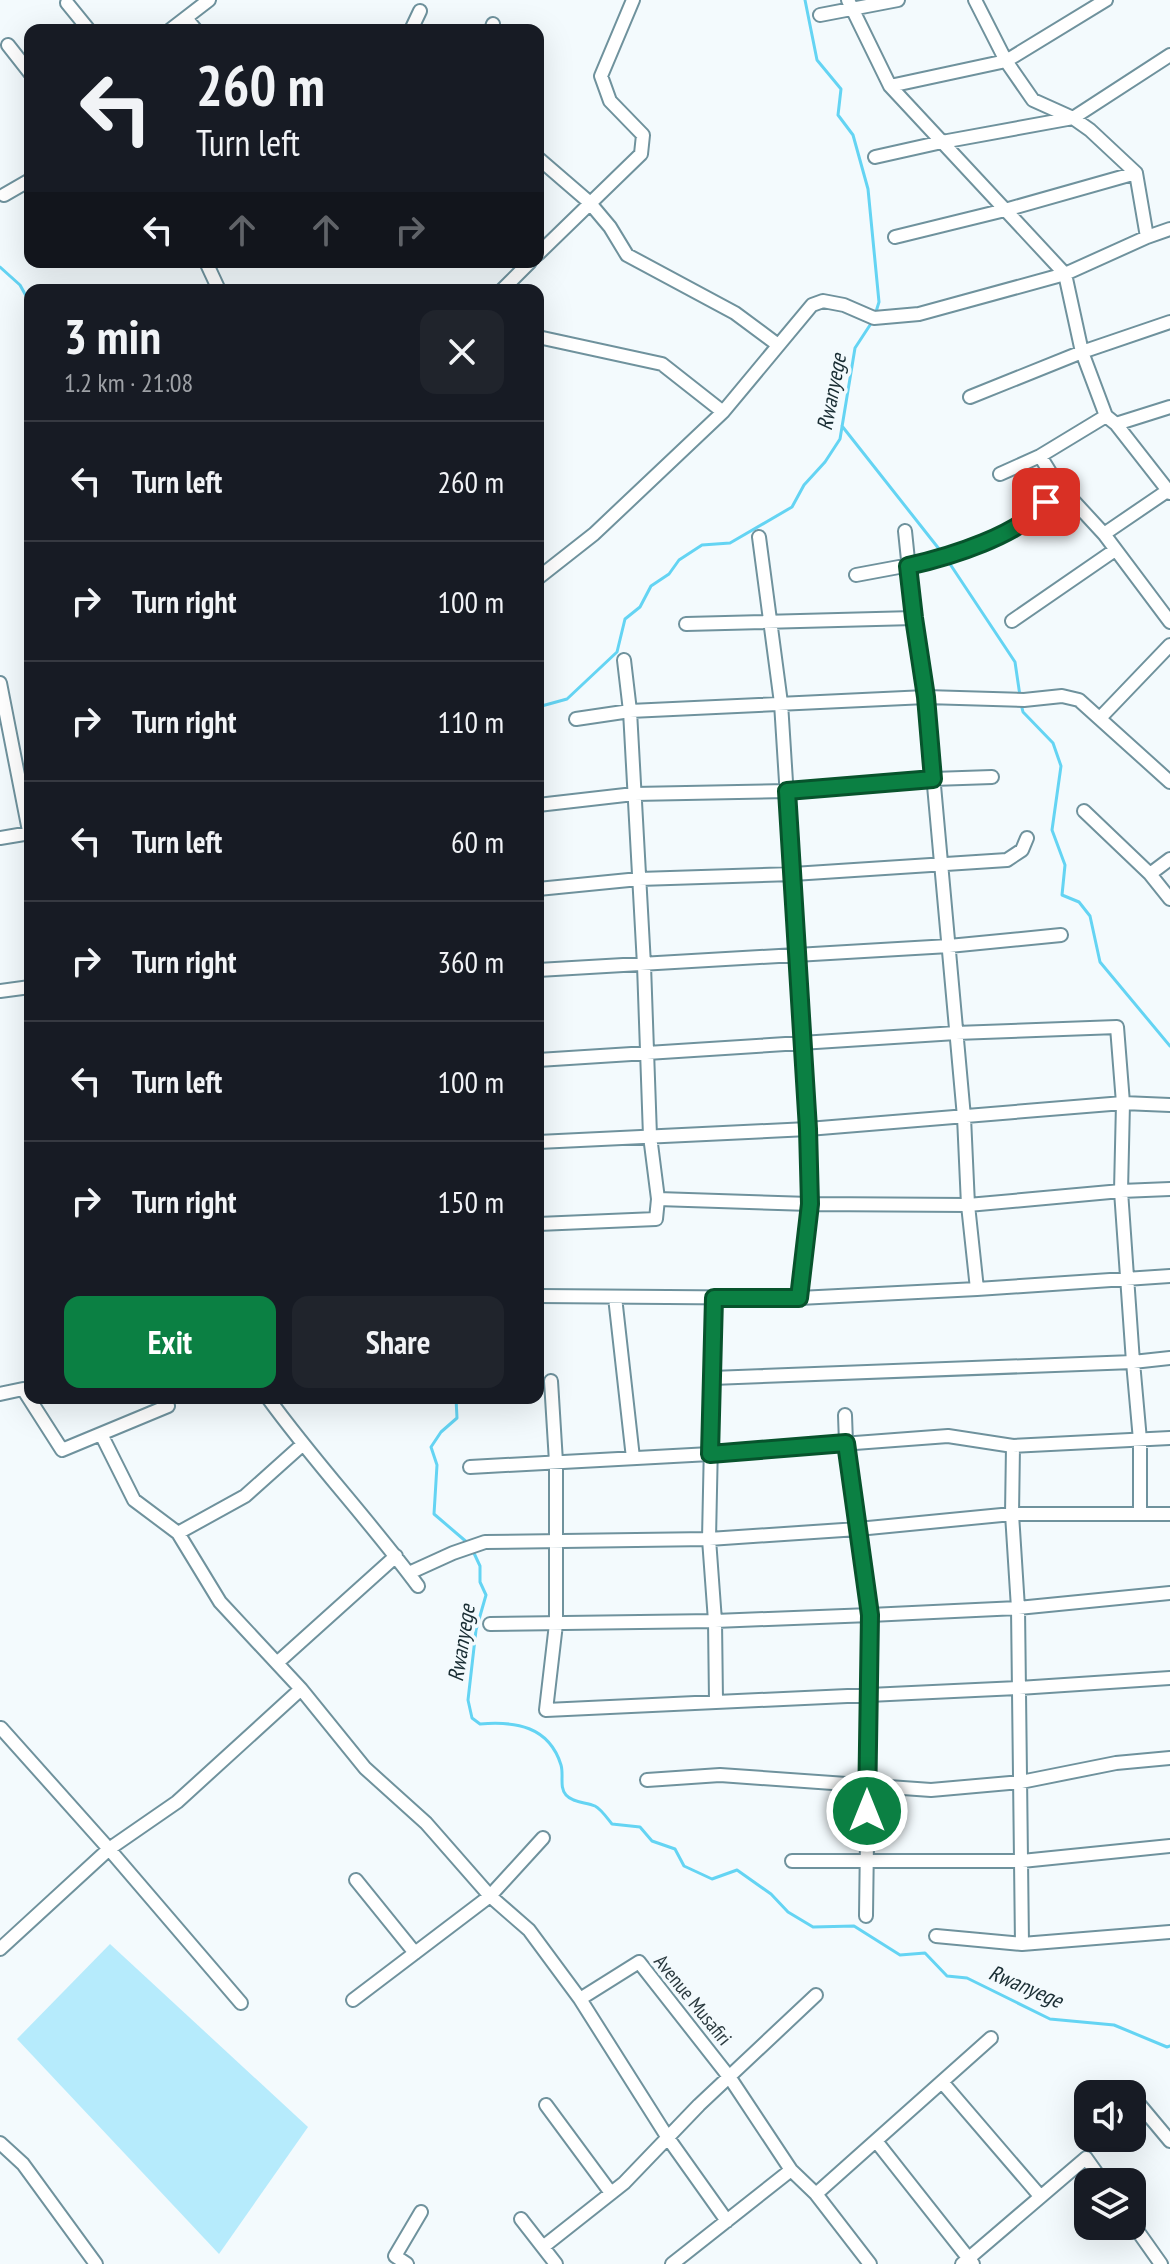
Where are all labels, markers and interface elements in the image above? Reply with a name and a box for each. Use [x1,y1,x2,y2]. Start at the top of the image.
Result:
text: 260 m [196,49,325,121]
icon: left [64,56,168,160]
text: Turn left [196,119,300,166]
icon: left [136,208,180,252]
icon: ahead [220,208,264,252]
icon: ahead [304,208,348,252]
icon: right [388,208,432,252]
text: 3 min [64,305,161,367]
button: close [420,310,504,394]
water label: Rwanyege [810,350,852,433]
text: 1.2 km · 21:08 [64,366,193,399]
icon: left [64,459,108,503]
text: Turn left [132,462,222,501]
text: 260 m [438,462,504,501]
pin [1012,468,1080,536]
icon: arrive [1024,480,1068,524]
icon: right [64,579,108,623]
text: Turn right [132,582,236,621]
text: 100 m [438,582,504,621]
icon: right [64,699,108,743]
text: Turn right [132,702,236,741]
text: 110 m [438,702,504,741]
icon: left [64,819,108,863]
text: Turn left [132,822,222,861]
text: 60 m [451,822,504,861]
icon: right [64,939,108,983]
text: Turn right [132,942,236,981]
text: 360 m [438,942,504,981]
icon: left [64,1059,108,1103]
text: Turn left [132,1062,222,1101]
text: 100 m [438,1062,504,1101]
icon: right [64,1179,108,1223]
text: Turn right [132,1182,236,1221]
text: 150 m [438,1182,504,1221]
button: Exit [64,1296,276,1388]
button: Share [292,1296,504,1388]
water label: Rwanyege [441,1601,481,1683]
position arrow [825,1769,909,1853]
street label: Avenue Musafiri [648,1949,738,2051]
water label: Rwanyege [985,1958,1069,2015]
map controls [1074,2080,1146,2240]
button: sound [1074,2080,1146,2152]
button: layers [1074,2168,1146,2240]

